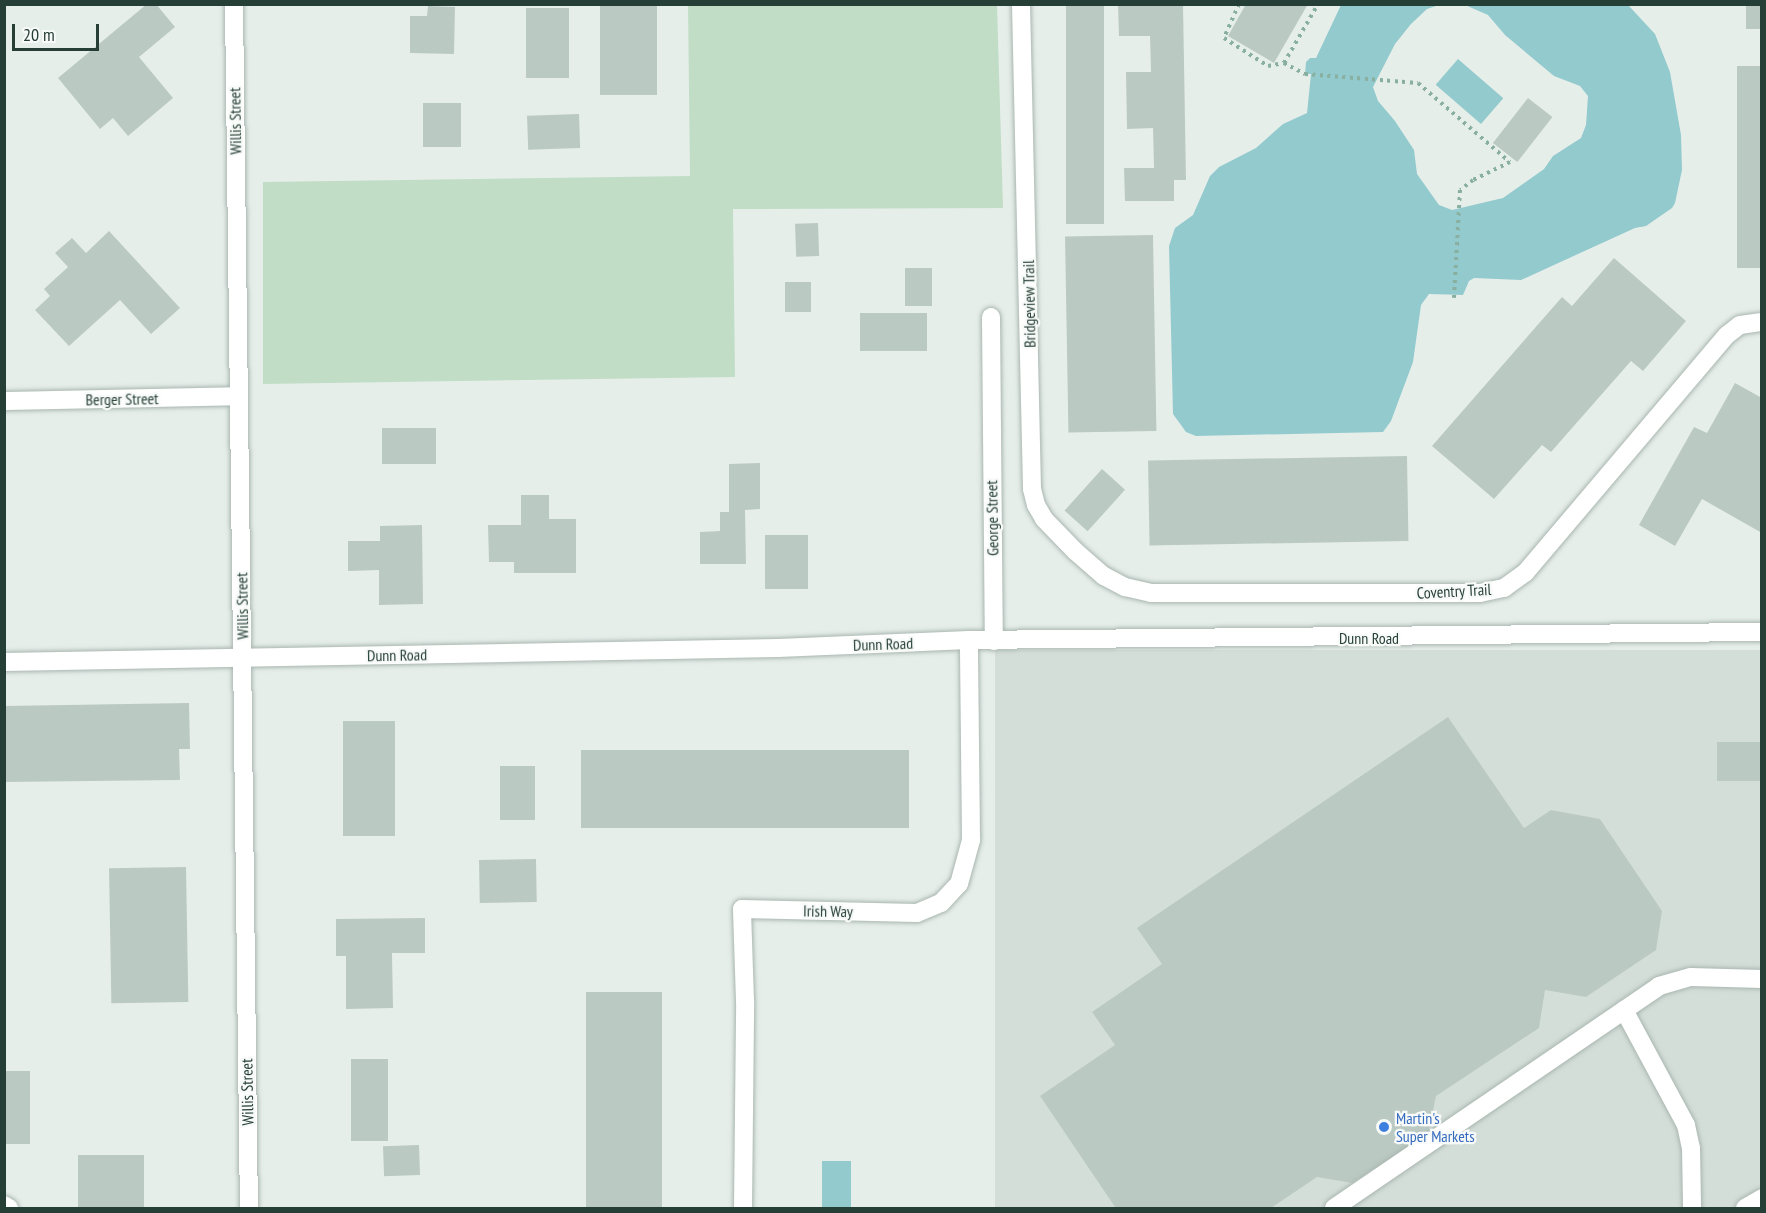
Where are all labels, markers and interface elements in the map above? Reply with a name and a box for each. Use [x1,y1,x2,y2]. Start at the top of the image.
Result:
scale bar [15,12,102,50]
text: 20 m [23,23,55,46]
street label: Willis Street [225,87,245,155]
street label: Bridgeview Trail [1019,260,1039,348]
street label: Berger Street [85,389,159,409]
street label: George Street [982,480,1002,556]
street label: Willis Street [232,572,252,640]
street label: Coventry Trail [1416,579,1492,603]
street label: Dunn Road [1339,628,1399,648]
street label: Dunn Road [853,633,913,655]
street label: Dunn Road [367,645,427,665]
street label: Irish Way [803,901,853,921]
street label: Willis Street [237,1058,257,1126]
place label: Martin's Super Markets [1396,1108,1475,1146]
marker: Martin's Super Markets [1377,1120,1391,1134]

